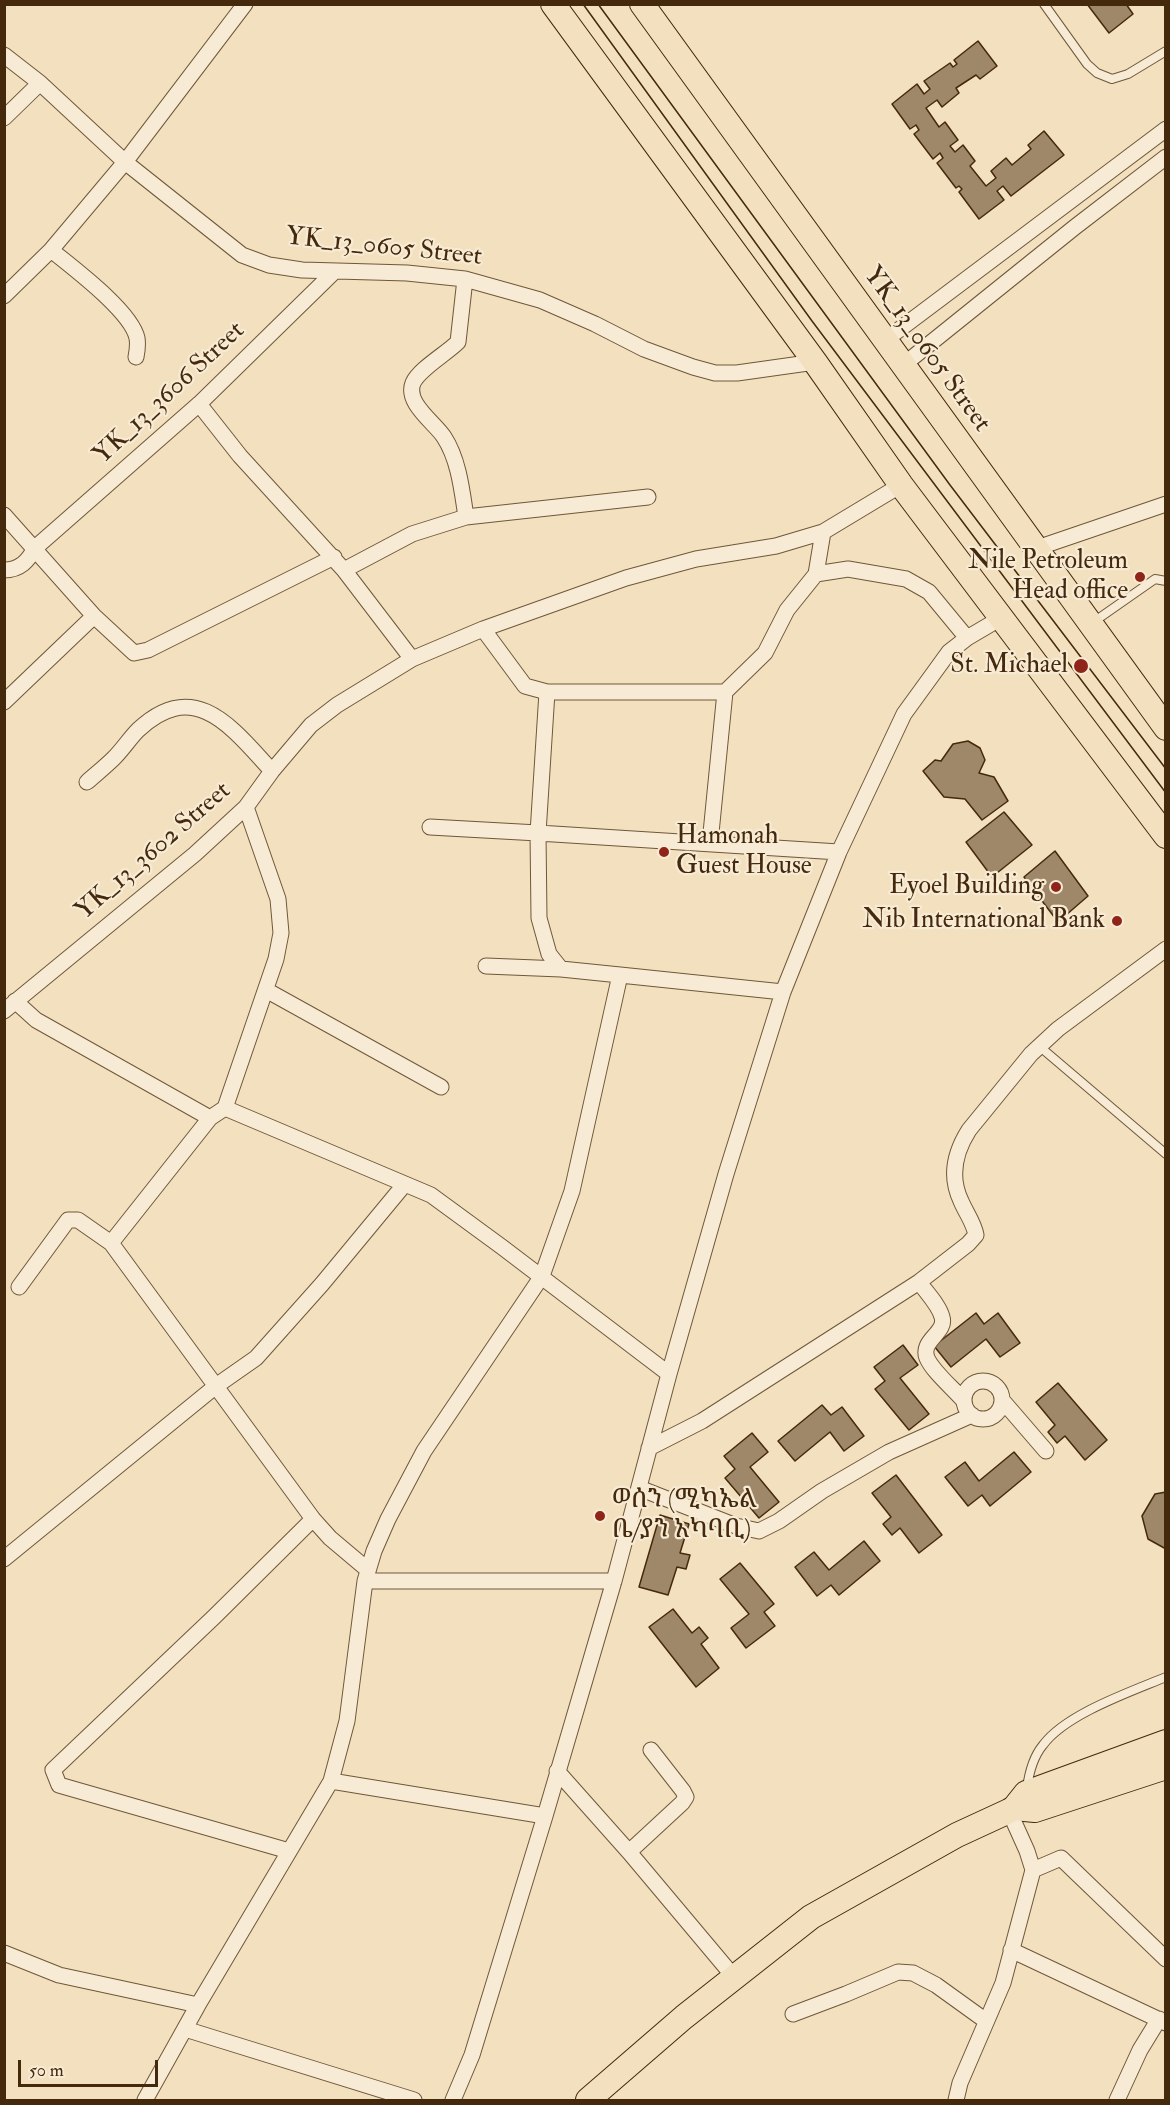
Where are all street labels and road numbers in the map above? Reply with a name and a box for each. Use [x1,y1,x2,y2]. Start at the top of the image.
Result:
street label: YK_13_0605 Street [285,222,483,274]
street label: YK_13_0605 Street [856,261,996,439]
street label: YK_13_3606 Street [88,316,252,472]
street label: YK_13_3602 Street [70,776,238,928]

